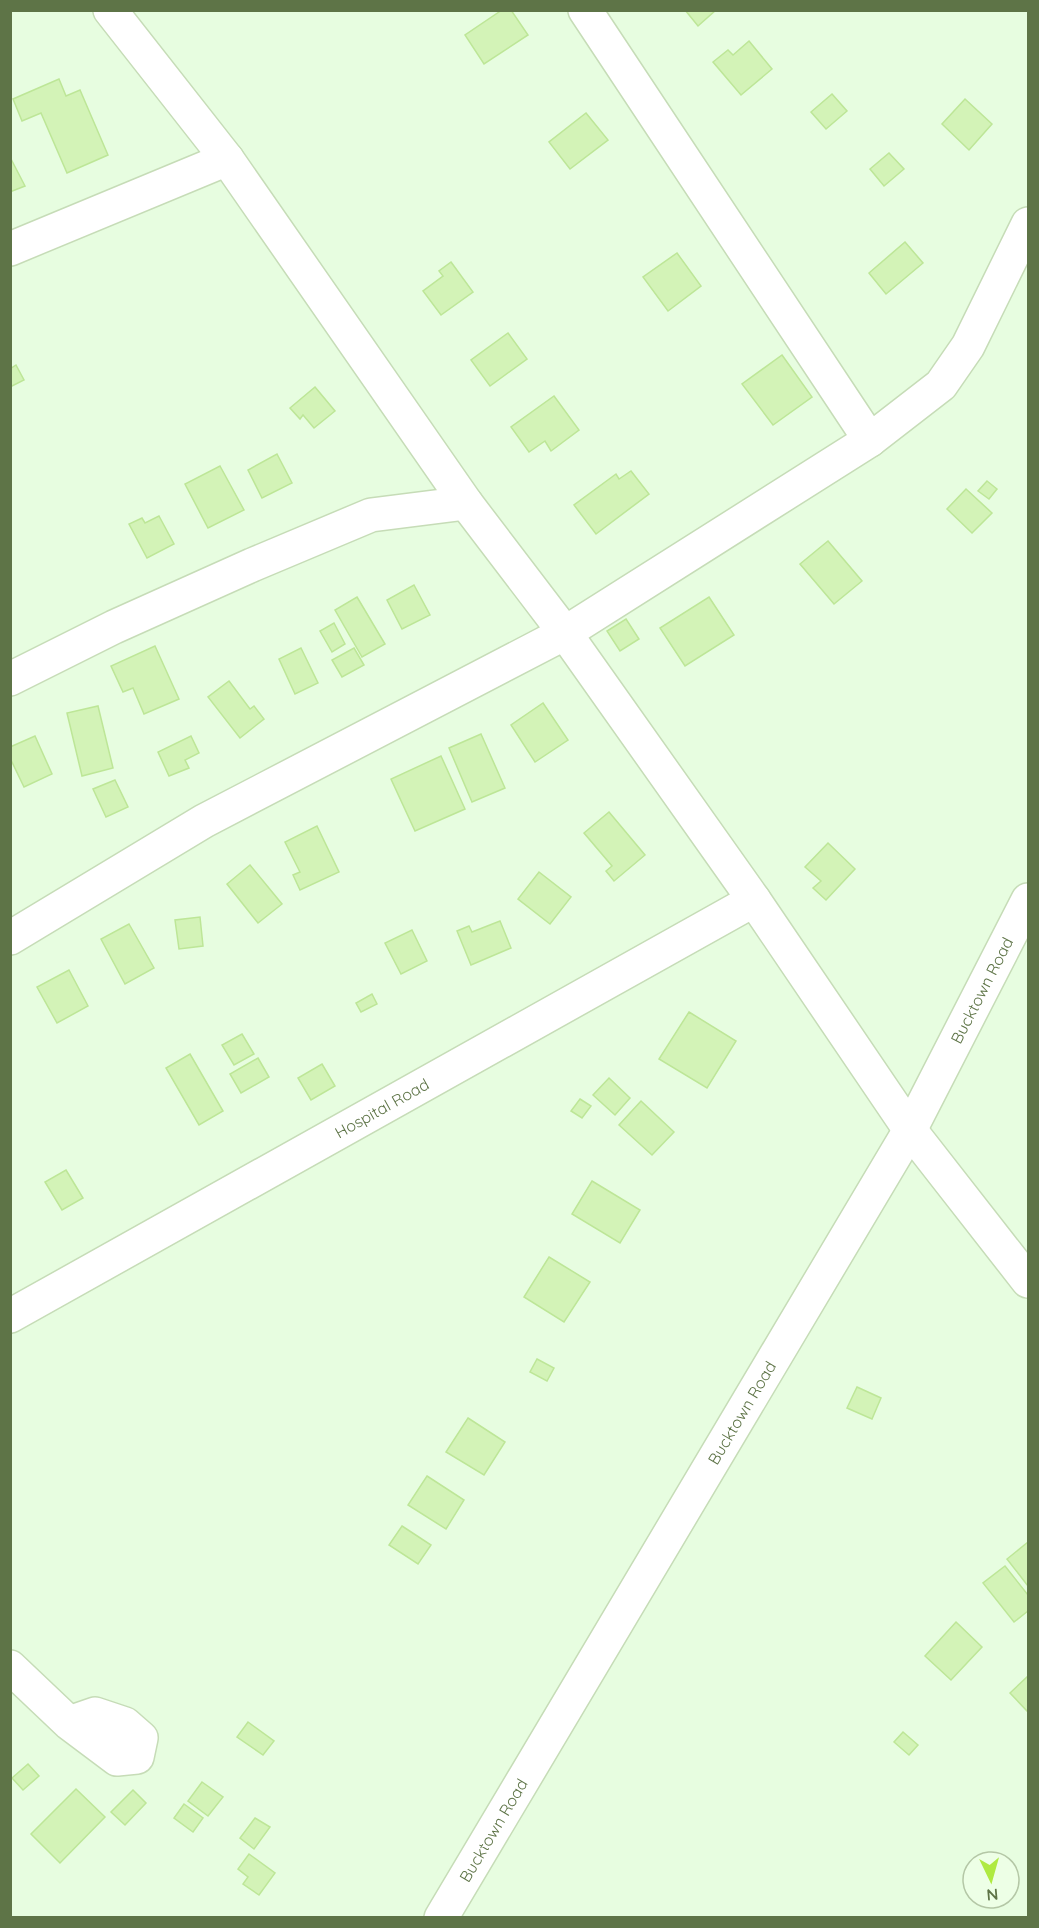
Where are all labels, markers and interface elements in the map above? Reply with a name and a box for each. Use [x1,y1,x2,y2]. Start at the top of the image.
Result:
street label: Bucktown Road [946,934,1017,1047]
street label: Hospital Road [331,1074,432,1142]
street label: Bucktown Road [703,1357,780,1468]
street label: Bucktown Road [455,1775,532,1886]
north arrow [961,1850,1021,1910]
text: N [986,1884,999,1905]

